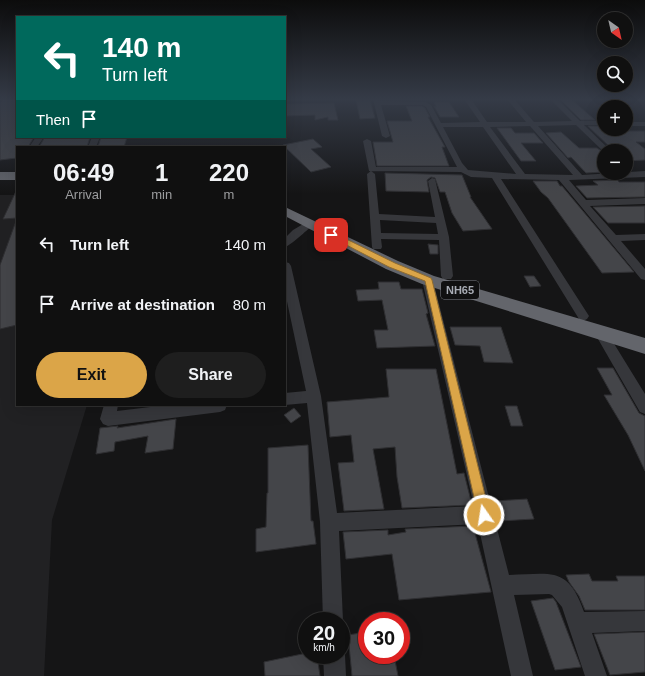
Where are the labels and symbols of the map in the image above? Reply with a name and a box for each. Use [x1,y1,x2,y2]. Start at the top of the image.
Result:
north arrow [597,12,633,48]
pin [314,218,348,252]
road number: NH65 [441,281,479,299]
position arrow [463,494,505,536]
speed limit sign: 30 [358,612,410,664]

